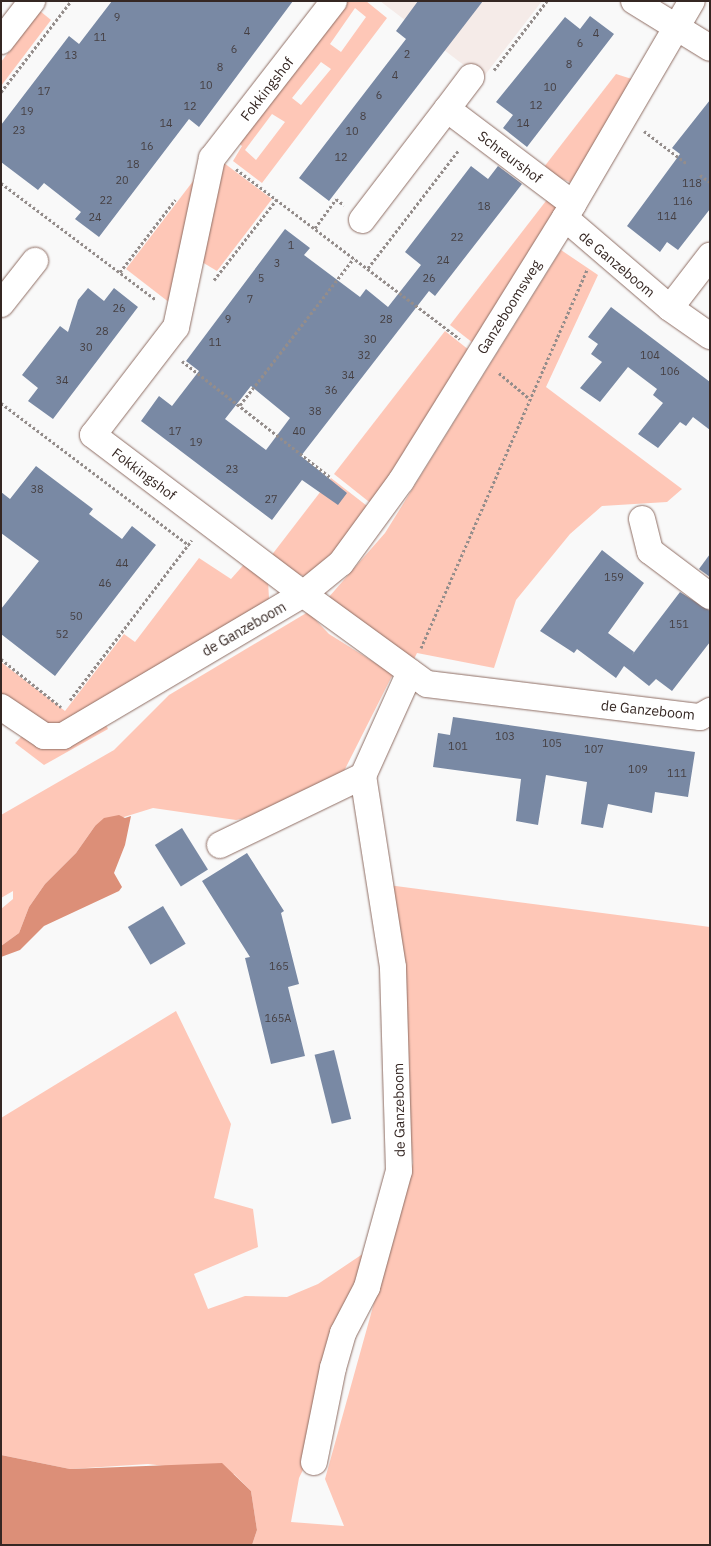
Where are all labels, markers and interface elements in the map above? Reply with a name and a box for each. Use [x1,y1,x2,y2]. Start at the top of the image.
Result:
house number: 9 [114,10,120,24]
house number: 4 [244,24,250,38]
house number: 4 [593,26,599,40]
house number: 11 [93,30,107,44]
house number: 6 [577,36,583,50]
house number: 6 [231,42,237,56]
house number: 2 [404,47,410,61]
house number: 13 [64,48,78,62]
street label: Fokkingshof [237,54,297,124]
house number: 8 [566,57,572,71]
house number: 8 [217,60,223,74]
house number: 4 [392,68,398,82]
house number: 10 [199,78,213,92]
house number: 10 [543,80,557,94]
house number: 17 [37,84,51,98]
house number: 6 [376,88,382,102]
house number: 12 [529,98,543,112]
house number: 12 [183,99,197,113]
house number: 19 [20,104,34,118]
house number: 8 [360,109,366,123]
house number: 14 [159,116,173,130]
house number: 14 [516,116,530,130]
house number: 23 [12,123,26,137]
house number: 10 [345,124,359,138]
street label: Schreurshof [475,127,545,187]
house number: 16 [140,139,154,153]
house number: 12 [334,150,348,164]
house number: 18 [126,157,140,171]
house number: 20 [115,173,129,187]
house number: 118 [682,176,702,190]
house number: 22 [99,193,113,207]
house number: 116 [673,194,693,208]
house number: 18 [477,199,491,213]
house number: 114 [657,209,677,223]
house number: 24 [88,210,102,224]
street label: de Ganzeboom [575,227,659,301]
house number: 22 [450,230,464,244]
house number: 1 [288,238,294,252]
house number: 24 [436,253,450,267]
house number: 3 [274,256,280,270]
street label: Ganzeboomsweg [473,257,545,357]
house number: 5 [258,271,264,285]
house number: 26 [422,271,436,285]
house number: 7 [247,292,253,306]
house number: 26 [112,301,126,315]
house number: 9 [225,312,231,326]
house number: 28 [379,312,393,326]
house number: 28 [95,324,109,338]
house number: 30 [363,332,377,346]
house number: 11 [208,335,222,349]
house number: 30 [79,340,93,354]
house number: 32 [357,348,371,362]
house number: 104 [640,348,660,362]
house number: 106 [660,364,680,378]
house number: 34 [341,368,355,382]
house number: 34 [55,373,69,387]
house number: 36 [324,383,338,397]
house number: 38 [308,404,322,418]
house number: 17 [168,424,182,438]
house number: 40 [292,424,306,438]
house number: 19 [189,435,203,449]
street label: Fokkingshof [109,444,179,504]
house number: 23 [225,462,239,476]
house number: 38 [30,482,44,496]
house number: 27 [264,492,278,506]
house number: 44 [115,556,129,570]
house number: 159 [604,570,624,584]
house number: 46 [98,576,112,590]
street label: de Ganzeboom [199,598,289,660]
house number: 50 [69,609,83,623]
house number: 151 [669,617,689,631]
house number: 52 [55,627,69,641]
street label: de Ganzeboom [600,697,696,723]
house number: 103 [495,729,515,743]
house number: 105 [542,736,562,750]
house number: 101 [448,739,468,753]
house number: 107 [584,742,604,756]
house number: 109 [628,762,648,776]
house number: 111 [667,766,687,780]
house number: 165 [269,959,289,973]
house number: 165A [265,1011,291,1025]
street label: de Ganzeboom [390,1063,408,1157]

